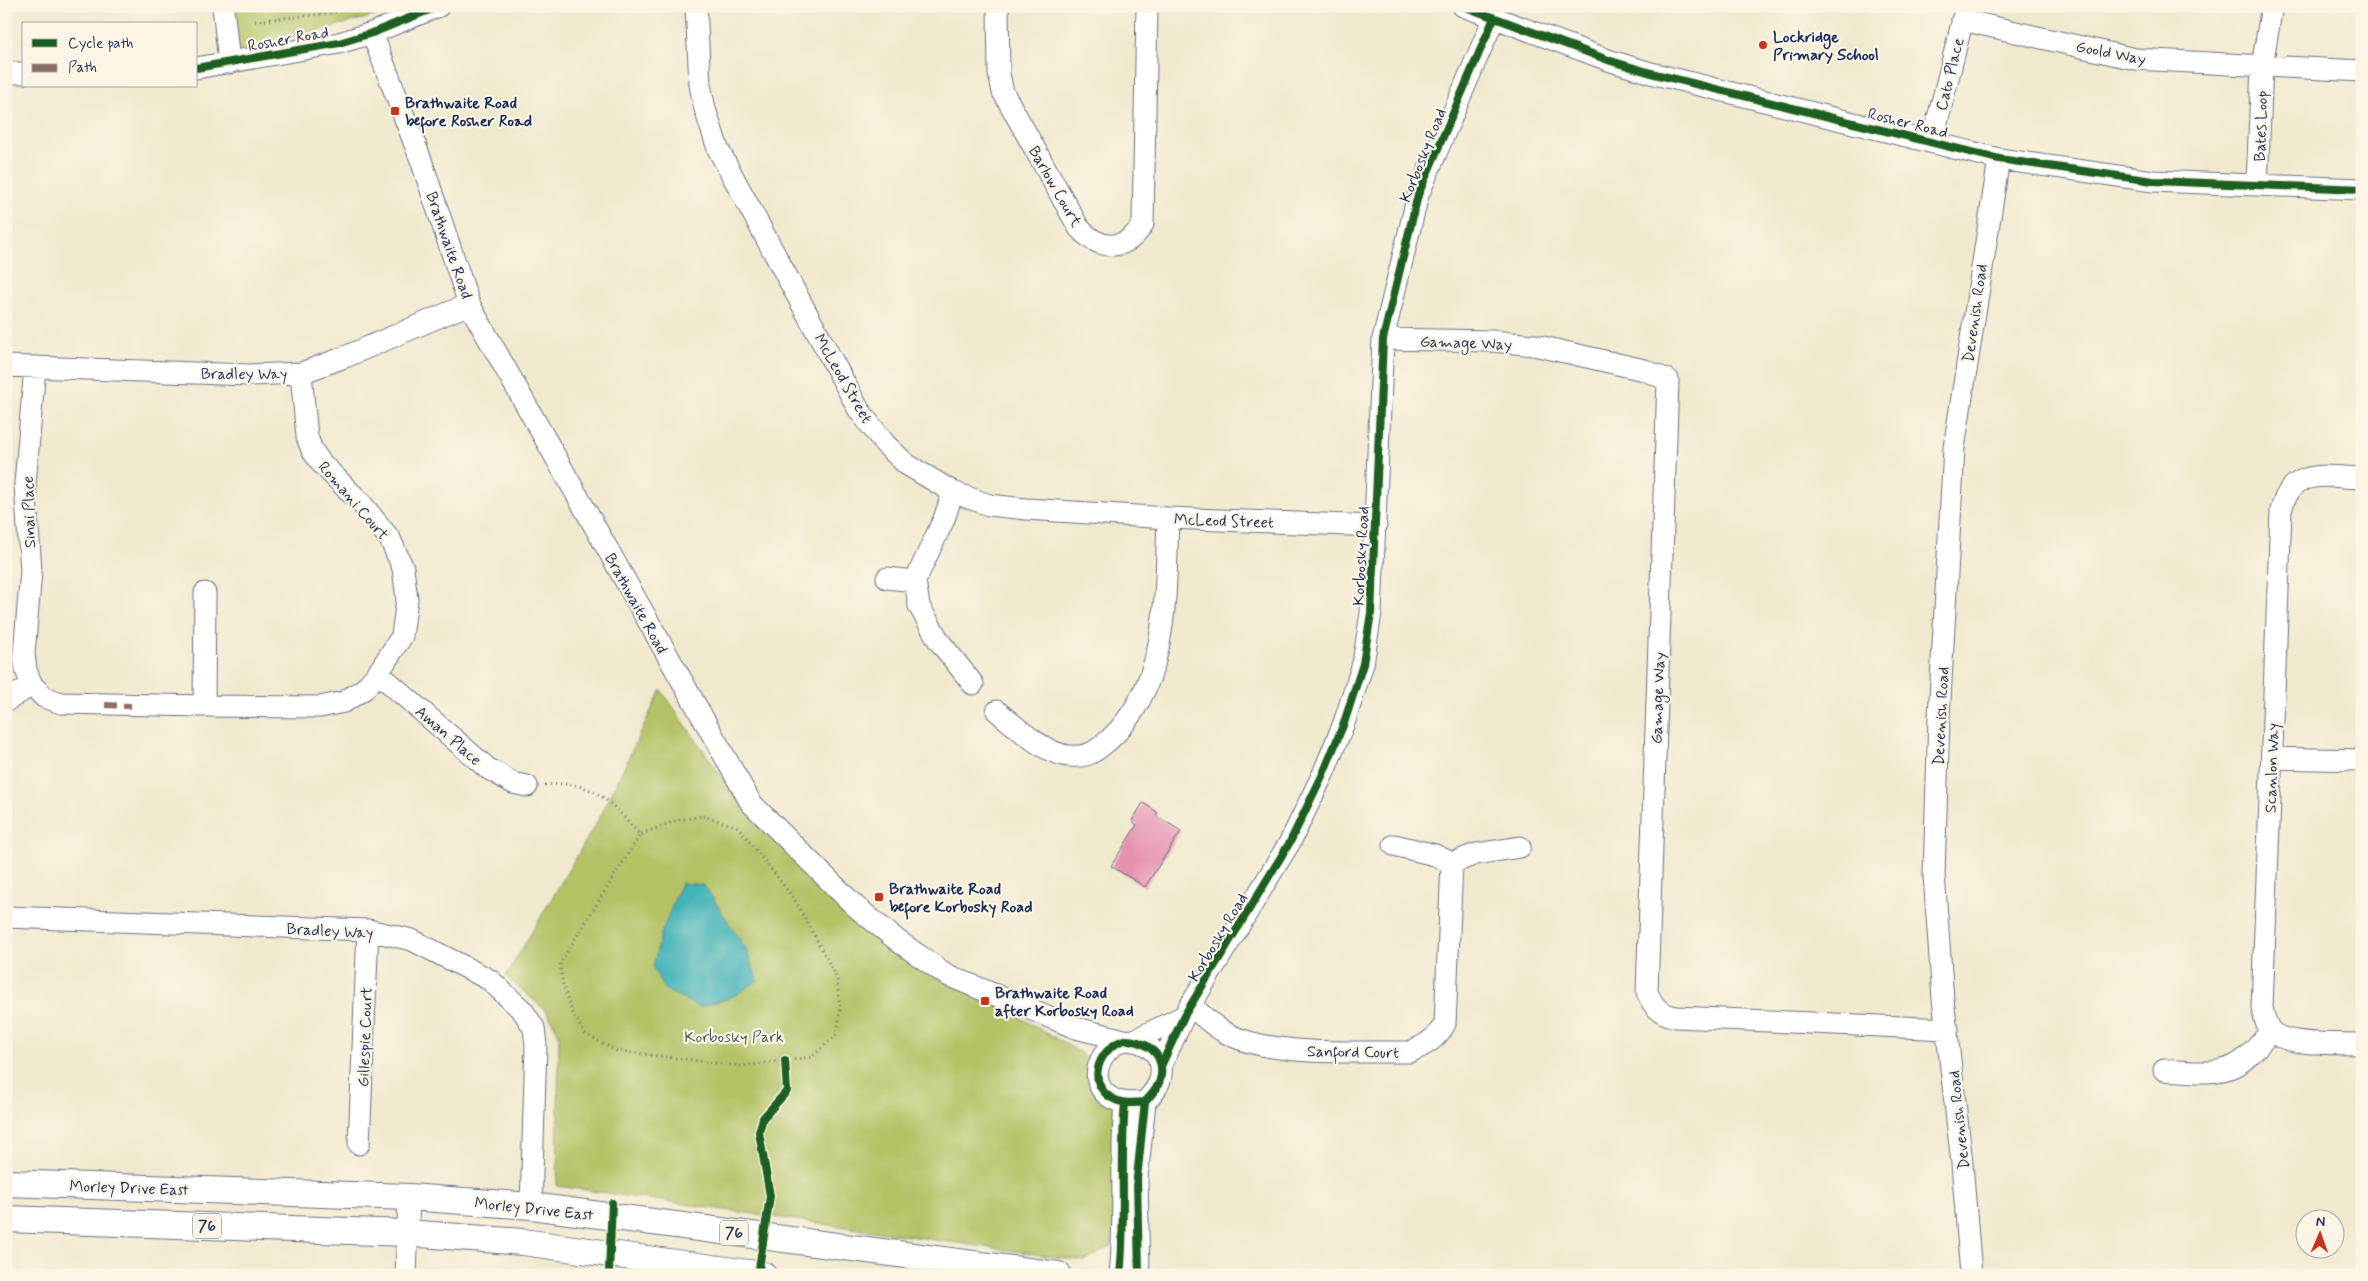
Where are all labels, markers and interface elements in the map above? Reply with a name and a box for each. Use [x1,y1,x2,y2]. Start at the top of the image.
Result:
legend [22,22,198,88]
street label: Rosher Road [246,22,330,57]
place label: Lockridge Primary School [1773,27,1879,66]
text: Cycle path [68,34,133,54]
street label: Cato Place [1931,36,1970,113]
street label: Goold Way [2074,36,2148,71]
marker: Lockridge Primary School [1757,39,1769,51]
text: Path [68,58,97,78]
street label: Bates Loop [2250,90,2273,162]
place label: Brathwaite Road before Rosher Road [405,93,532,134]
street label: Rosher Road [1865,103,1950,144]
marker: Brathwaite Road before Rosher Road [389,105,401,117]
street label: Korbosky Road [1395,105,1452,206]
street label: Barlow Court [1023,142,1087,232]
street label: Brathwaite Road [420,189,477,302]
street label: Devenish Road [1958,263,1993,364]
street label: McLeod Street [809,330,877,427]
street label: Gamage Way [1419,331,1512,357]
street label: Bradley Way [201,364,287,385]
street label: Romani Court [313,457,393,545]
street label: Sinai Place [18,476,41,548]
street label: Korbosky Road [1348,506,1375,606]
street label: McLeod Street [1174,509,1274,534]
street label: Brathwaite Road [599,550,672,658]
street label: Gamage Way [1646,652,1672,745]
street label: Devenish Road [1928,666,1955,766]
street label: Aman Place [410,701,486,771]
street label: Scanlon Way [2260,723,2285,813]
place label: Brathwaite Road before Korbosky Road [889,879,1033,920]
street label: Korbosky Road [1184,890,1253,986]
marker: Brathwaite Road before Korbosky Road [873,891,885,903]
street label: Bradley Way [286,919,374,944]
place label: Brathwaite Road after Korbosky Road [995,983,1134,1022]
street label: Gillespie Court [353,986,378,1088]
marker: Brathwaite Road after Korbosky Road [979,995,991,1007]
park label: Korbosky Park [684,1027,784,1048]
street label: Sanford Court [1307,1041,1399,1066]
street label: Devenish Road [1944,1069,1975,1170]
street label: Morley Drive East [69,1176,189,1201]
street label: Morley Drive East [473,1193,594,1226]
north arrow [2296,1208,2346,1258]
text: N [2315,1213,2325,1231]
road number: 76 [193,1214,221,1238]
road number: 76 [720,1220,748,1246]

